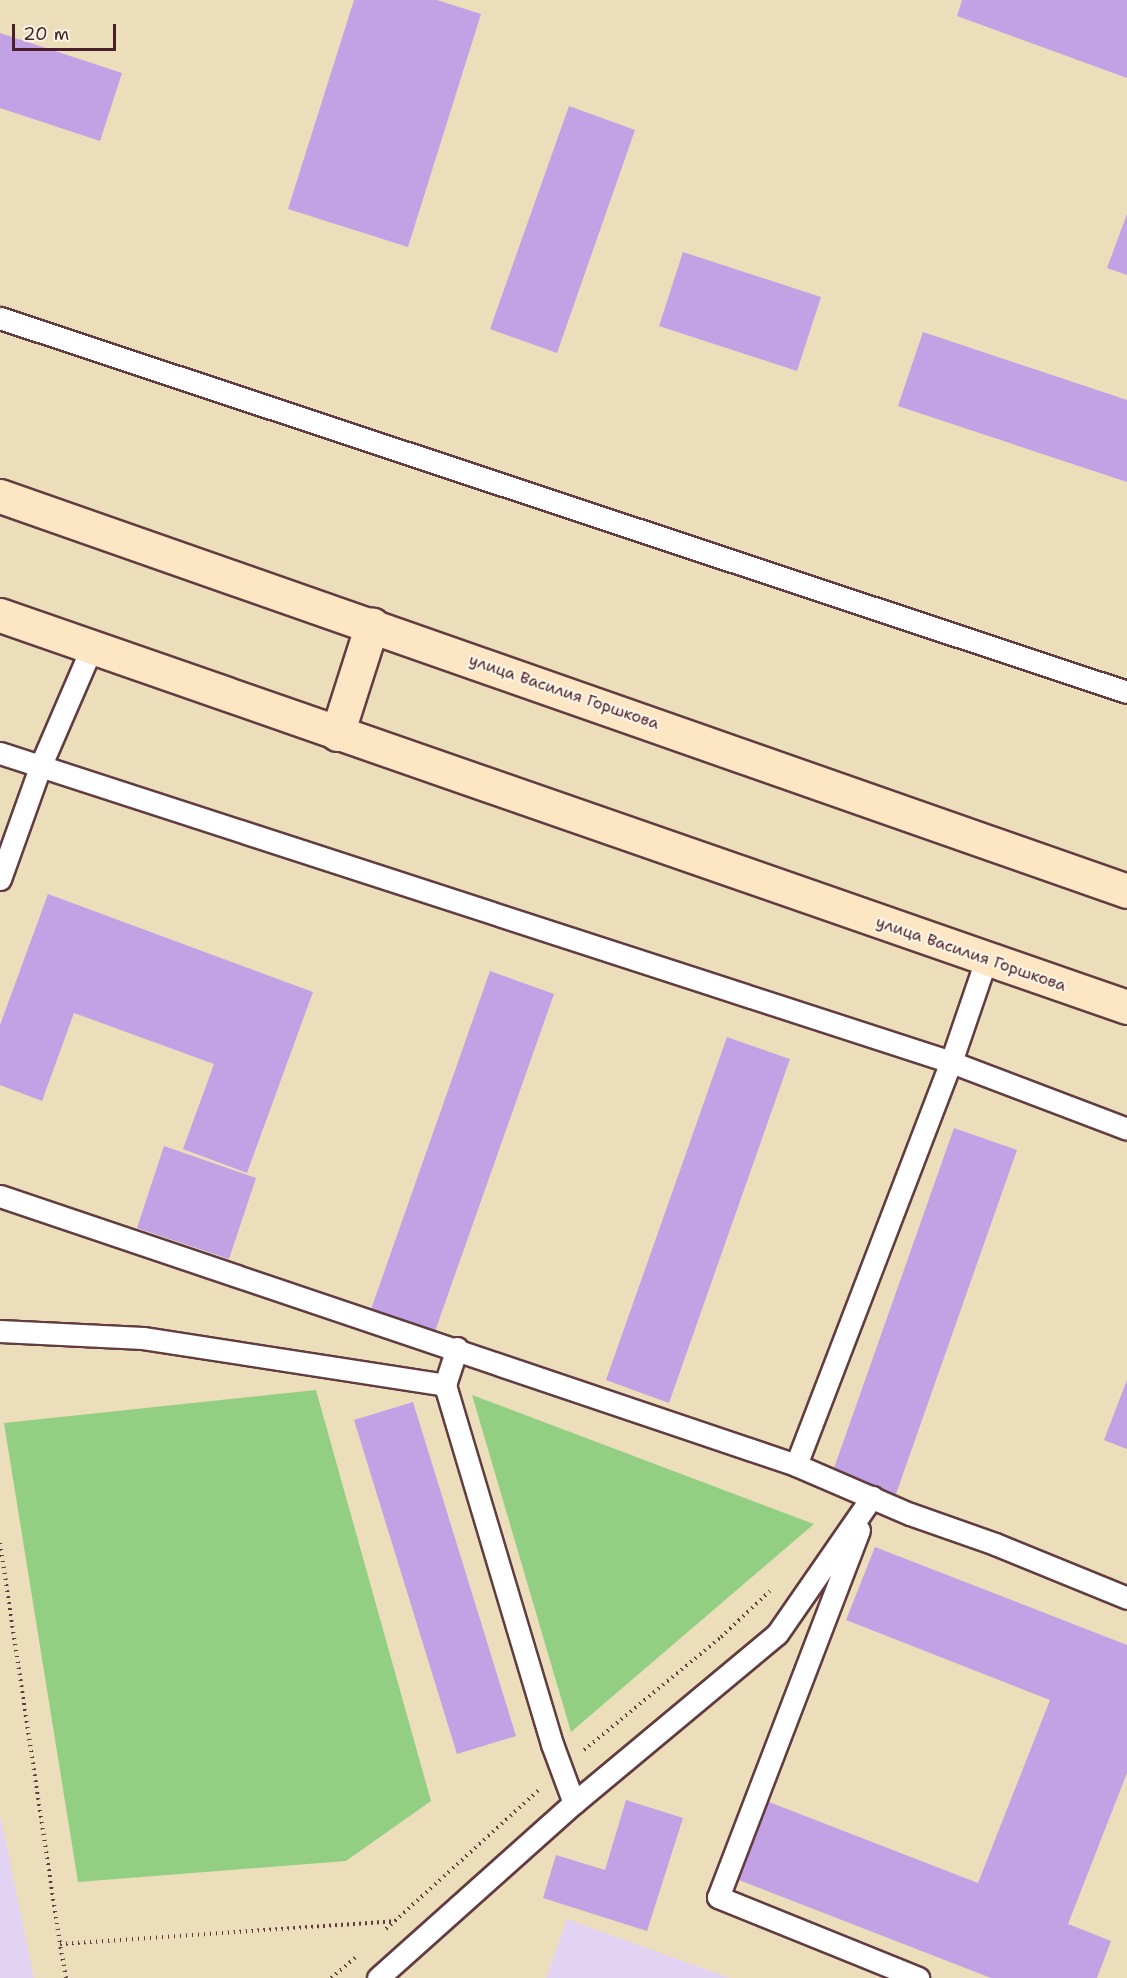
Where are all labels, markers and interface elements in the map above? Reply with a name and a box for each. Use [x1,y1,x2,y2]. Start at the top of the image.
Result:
scale bar [15,12,118,50]
text: 20 m [23,22,69,46]
street label: улица Василия Горшкова [466,650,662,734]
street label: улица Василия Горшкова [873,912,1069,996]

